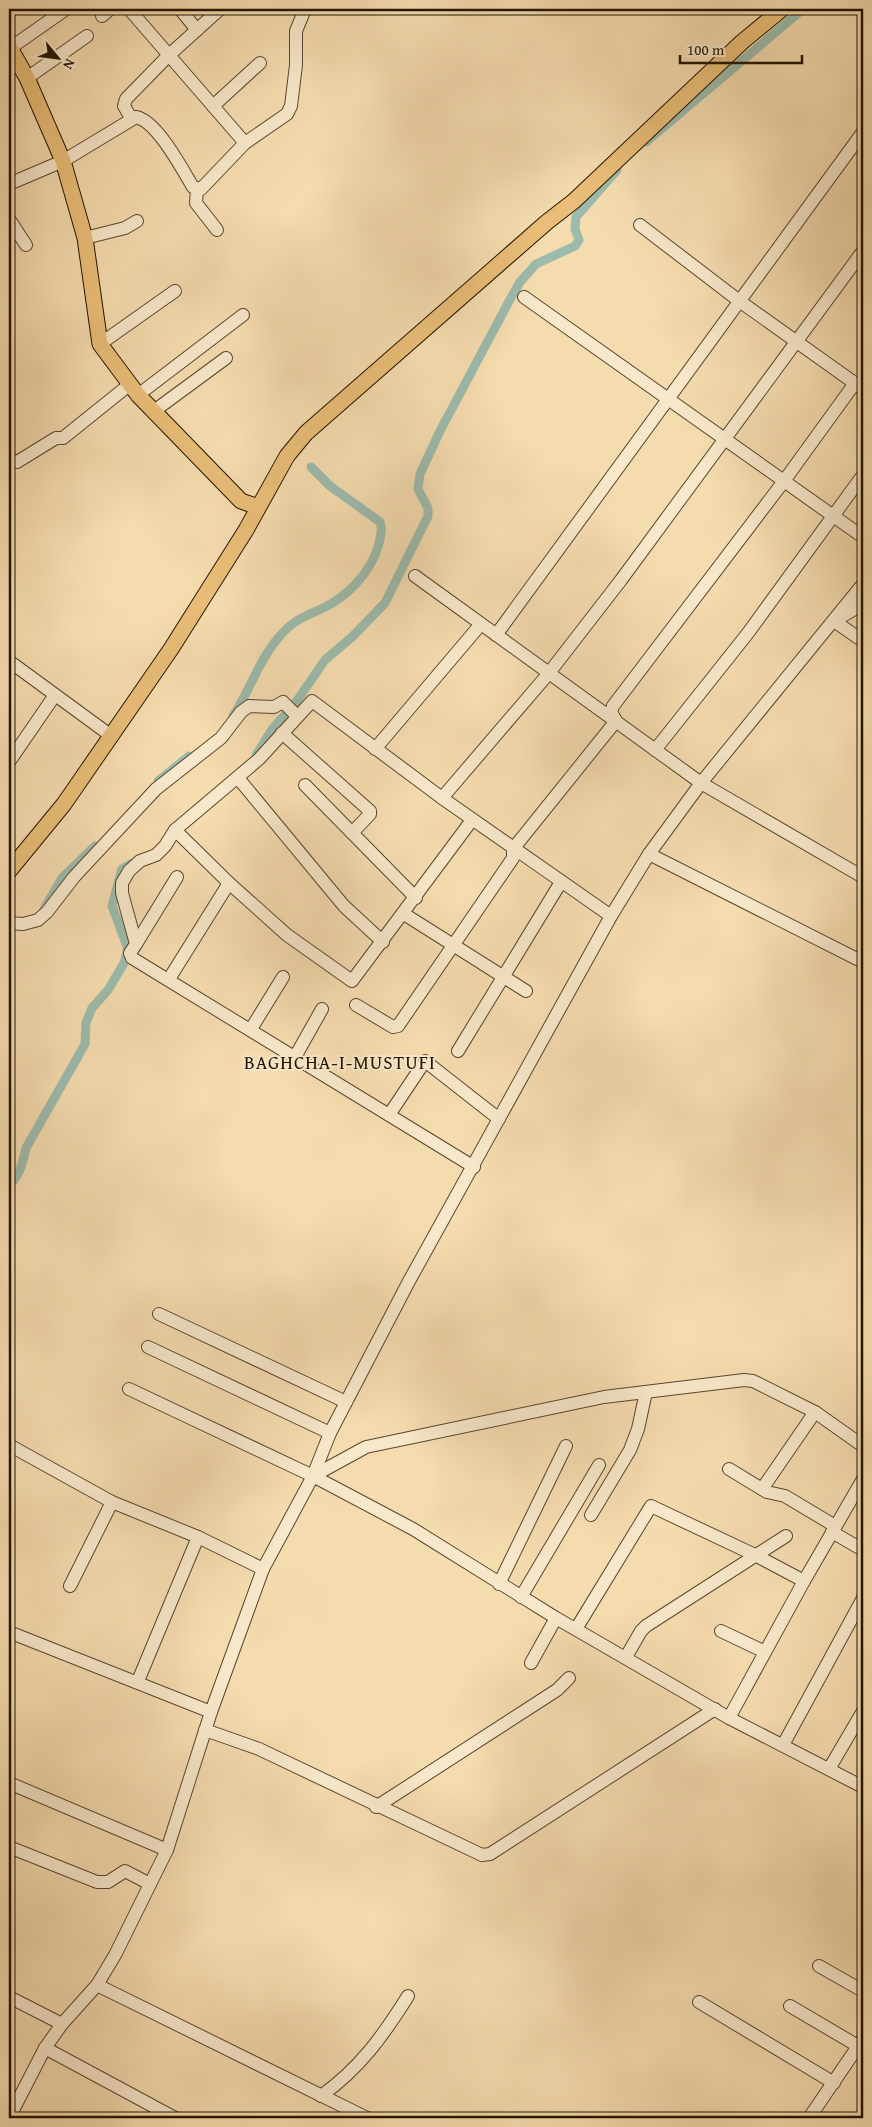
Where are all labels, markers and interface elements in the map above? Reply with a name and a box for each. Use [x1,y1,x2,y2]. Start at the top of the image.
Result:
north arrow [32,32,82,82]
scale bar [680,32,802,64]
text: 100 m [687,39,725,60]
text: N [58,55,80,74]
district label: BAGHCHA-I-MUSTUFI [244,1048,436,1076]

